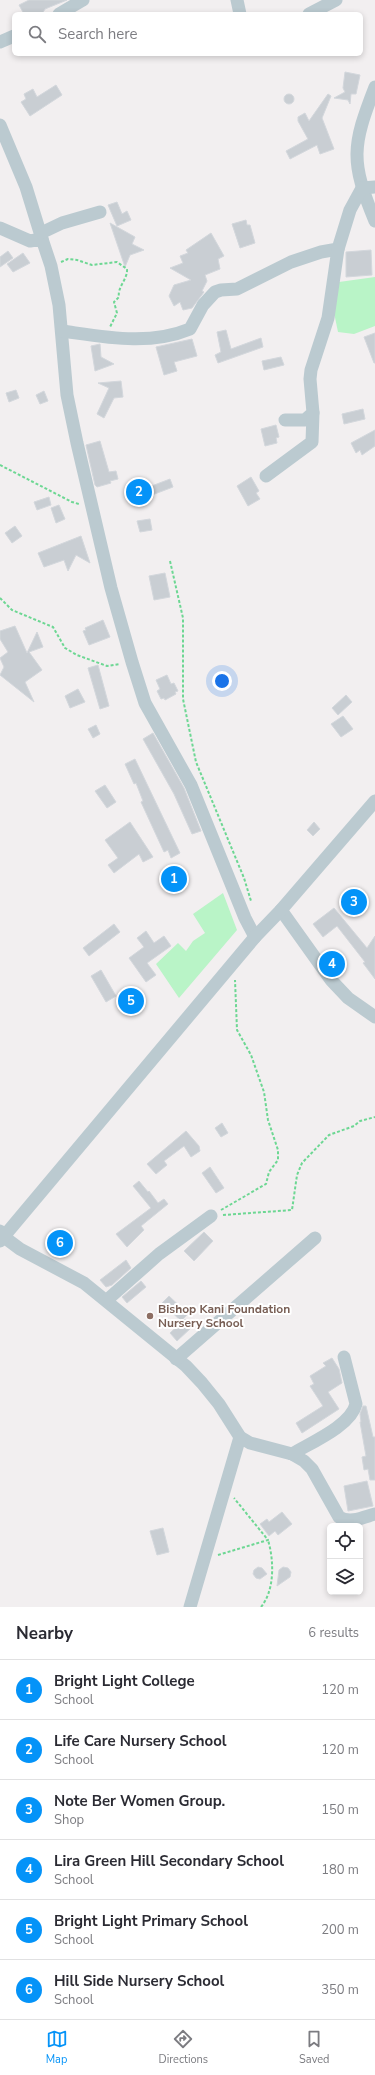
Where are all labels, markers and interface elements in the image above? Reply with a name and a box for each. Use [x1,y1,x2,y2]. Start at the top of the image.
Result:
search box [12,12,363,56]
icon: search [26,23,48,45]
text: Search here [58,24,138,44]
pin: 2 [126,477,152,507]
your location [212,671,232,691]
pin: 1 [161,864,187,894]
pin: 3 [341,887,367,917]
pin: 4 [319,949,345,979]
pin: 5 [118,986,144,1016]
pin: 6 [47,1228,73,1258]
place label: Bishop Kani Foundation Nursery School [158,1301,290,1331]
marker: Bishop Kani Foundation Nursery School [145,1311,155,1321]
map controls [327,1523,363,1595]
button: locate [327,1523,363,1559]
button: layers [327,1559,363,1595]
text: Nearby [16,1622,73,1645]
text: 6 results [308,1624,359,1642]
text: Bright Light College [54,1671,195,1691]
text: 1 [25,1681,33,1699]
text: 120 m [321,1681,359,1699]
text: School [54,1691,94,1709]
text: Life Care Nursery School [54,1731,227,1751]
text: 2 [25,1741,33,1759]
text: 120 m [321,1741,359,1759]
text: School [54,1751,94,1769]
text: Note Ber Women Group. [54,1791,225,1811]
text: 3 [25,1801,33,1819]
text: 150 m [321,1801,359,1819]
text: Shop [54,1811,84,1829]
text: Lira Green Hill Secondary School [54,1851,284,1871]
text: 4 [25,1861,33,1879]
text: 180 m [321,1861,359,1879]
text: School [54,1871,94,1889]
text: Bright Light Primary School [54,1911,248,1931]
text: 5 [25,1921,33,1939]
text: 200 m [321,1921,359,1939]
text: School [54,1931,94,1949]
text: Hill Side Nursery School [54,1971,224,1991]
text: 6 [25,1981,33,1999]
text: 350 m [321,1981,359,1999]
text: School [54,1991,94,2009]
tab: Map [46,2028,68,2067]
tab: Directions [159,2028,208,2067]
tab: Saved [299,2028,329,2067]

